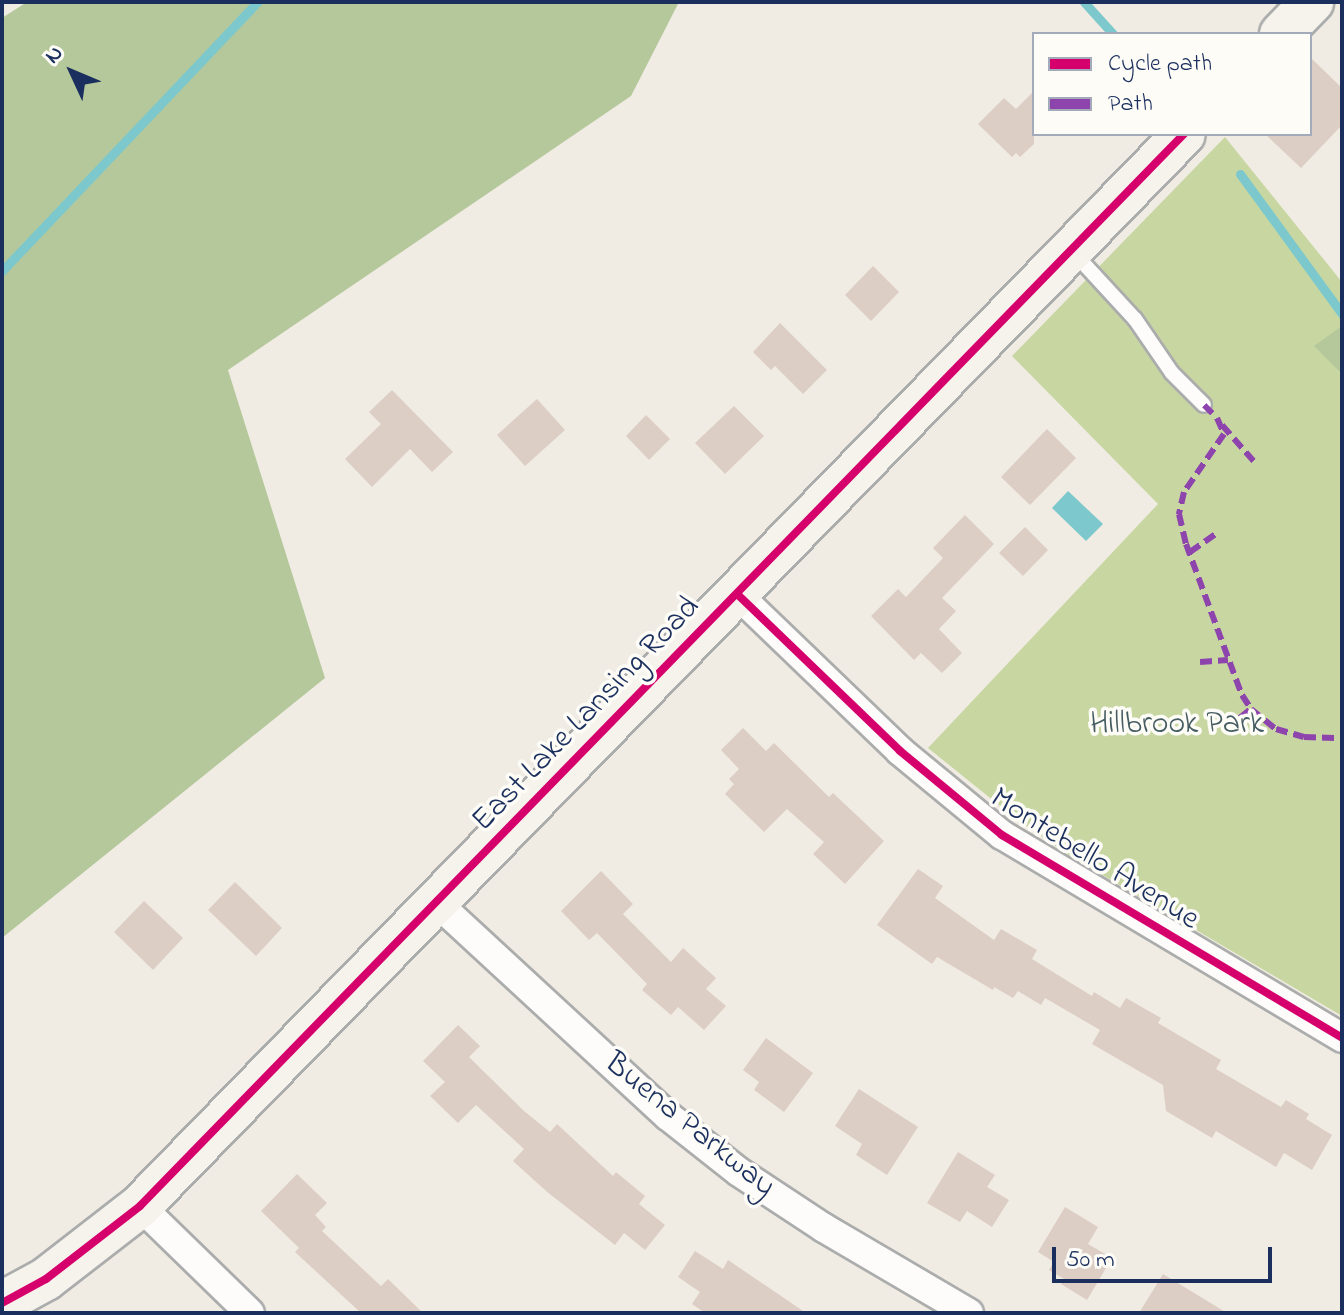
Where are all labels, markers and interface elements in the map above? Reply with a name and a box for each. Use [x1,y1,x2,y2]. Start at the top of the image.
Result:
north arrow [32,32,112,112]
legend [1032,32,1312,136]
text: N [38,39,71,72]
text: Cycle path [1108,47,1212,82]
text: Path [1108,87,1153,122]
street label: East Lake Lansing Road [465,589,709,841]
park label: Hillbrook Park [1090,706,1264,744]
street label: Montebello Avenue [982,780,1206,940]
street label: Buena Parkway [596,1045,782,1207]
scale bar [1056,1231,1276,1281]
text: 50 m [1066,1243,1115,1278]

